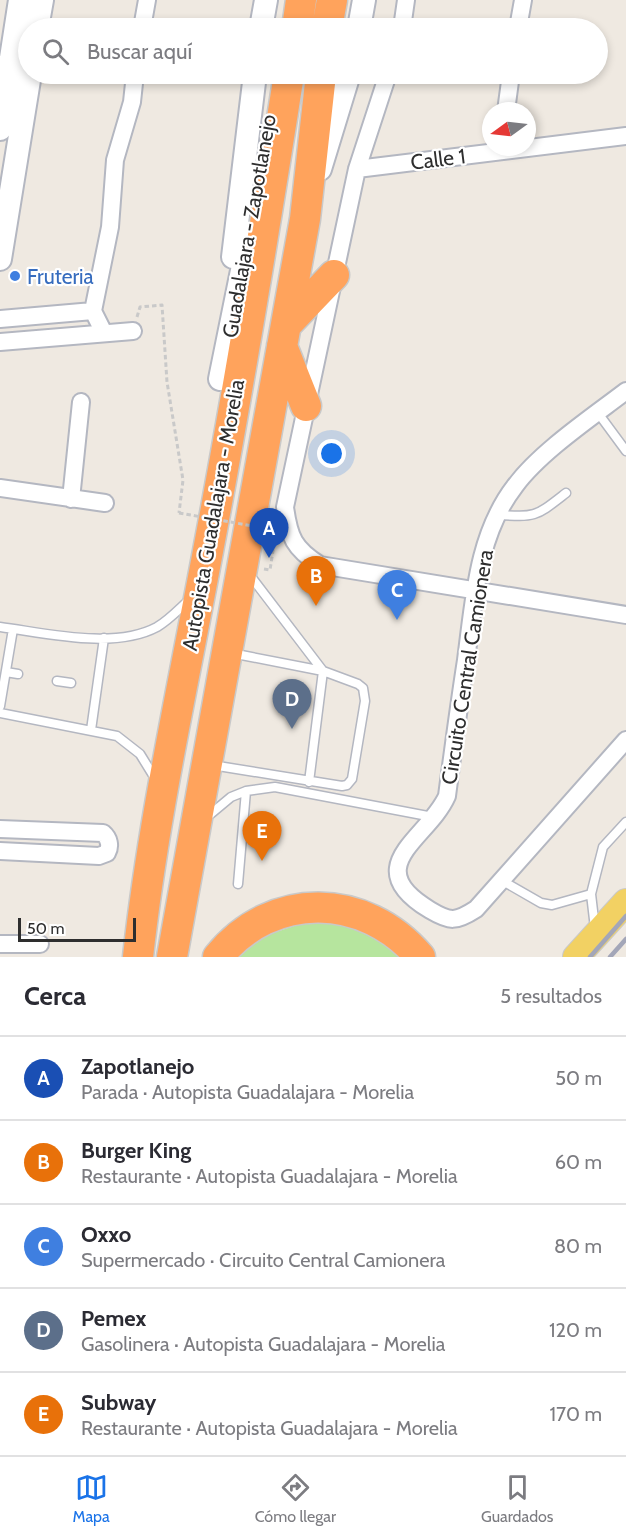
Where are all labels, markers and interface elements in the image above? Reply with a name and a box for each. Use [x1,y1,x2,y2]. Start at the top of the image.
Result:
search box [18,18,608,84]
icon: search [39,35,72,68]
text: Buscar aquí [87,38,192,65]
north arrow [482,102,536,156]
street label: Guadalajara - Zapotlanejo [217,112,282,340]
street label: Calle 1 [409,143,467,175]
place label: Fruteria [27,264,94,289]
marker: Fruteria [8,269,22,283]
street label: Autopista Guadalajara - Morelia [177,377,250,653]
your location [317,439,346,468]
pin: A [250,508,288,558]
street label: Circuito Central Camionera [436,548,498,786]
pin: B [296,556,336,606]
pin: C [378,570,416,620]
pin: D [272,680,312,729]
pin: E [242,812,282,861]
scale bar [18,915,136,942]
text: 50 m [27,919,64,938]
text: Cerca [24,980,86,1012]
text: 5 resultados [500,984,602,1008]
text: Zapotlanejo [81,1053,194,1080]
text: A [37,1066,50,1090]
text: 50 m [555,1066,602,1090]
text: Parada · Autopista Guadalajara - Morelia [81,1080,414,1104]
text: Burger King [81,1137,191,1164]
text: B [37,1150,50,1174]
text: 60 m [555,1150,602,1174]
text: Restaurante · Autopista Guadalajara - Morelia [81,1164,458,1188]
text: Oxxo [81,1221,131,1248]
text: C [37,1234,50,1258]
text: 80 m [554,1234,602,1258]
text: Supermercado · Circuito Central Camionera [81,1248,445,1272]
text: Pemex [81,1305,146,1332]
text: D [36,1318,51,1342]
text: 120 m [549,1318,602,1342]
text: Gasolinera · Autopista Guadalajara - Morelia [81,1332,445,1356]
text: Subway [81,1389,156,1416]
text: E [38,1402,49,1426]
text: 170 m [550,1402,602,1426]
text: Restaurante · Autopista Guadalajara - Morelia [81,1416,458,1440]
tab: Mapa [73,1471,110,1526]
tab: Cómo llegar [255,1471,336,1526]
tab: Guardados [481,1471,553,1526]

